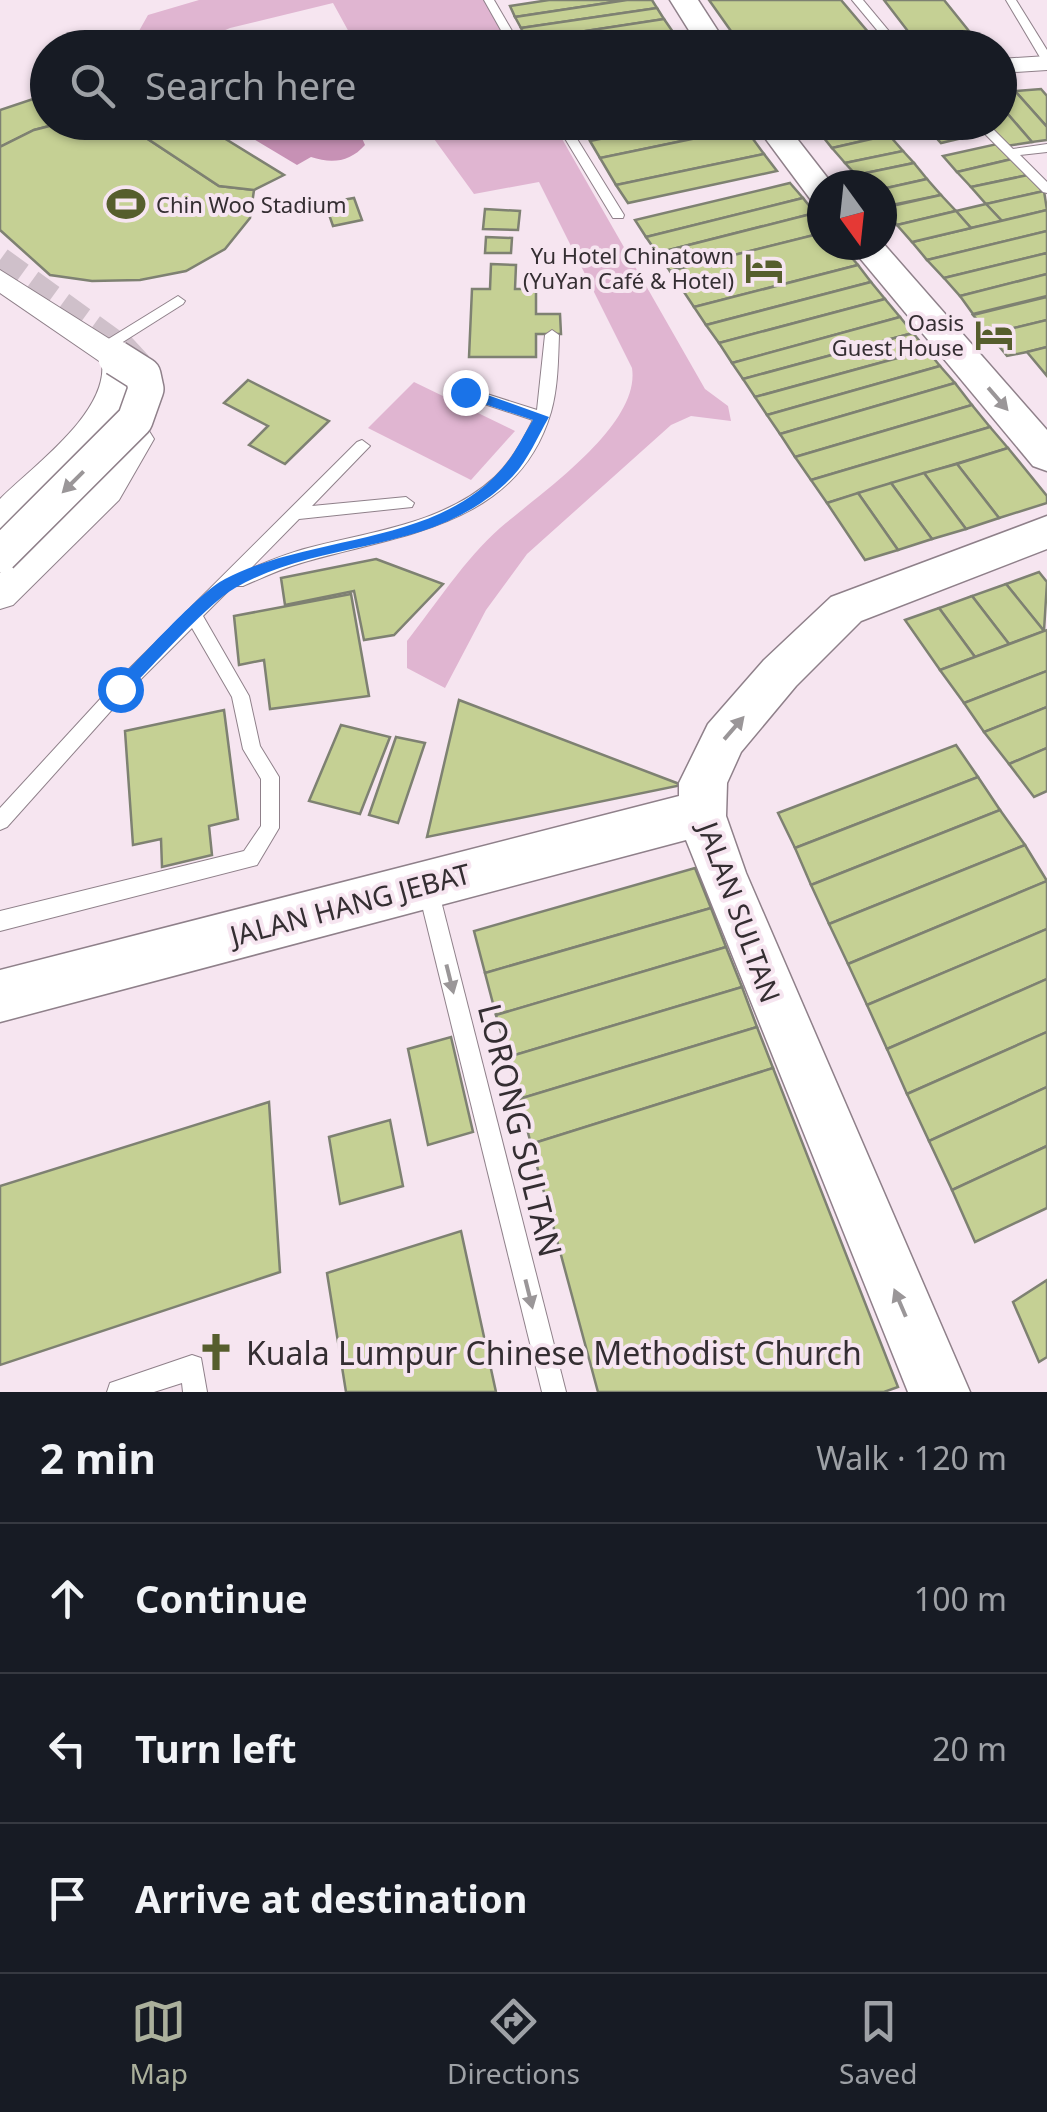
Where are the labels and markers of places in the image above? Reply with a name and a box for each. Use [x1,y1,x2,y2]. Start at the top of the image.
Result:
sports icon: Chin Woo Stadium [105,183,147,225]
place label: Chin Woo Stadium [156,189,347,219]
place label: Yu Hotel Chinatown (YuYan Café & Hotel) [523,240,734,295]
hotel icon: Yu Hotel Chinatown (YuYan Café & Hotel) [743,247,785,289]
place label: Oasis Guest House [832,307,964,362]
hotel icon: Oasis Guest House [973,314,1015,356]
church icon: Kuala Lumpur Chinese Methodist Church [195,1331,237,1373]
place label: Kuala Lumpur Chinese Methodist Church [246,1331,862,1374]

